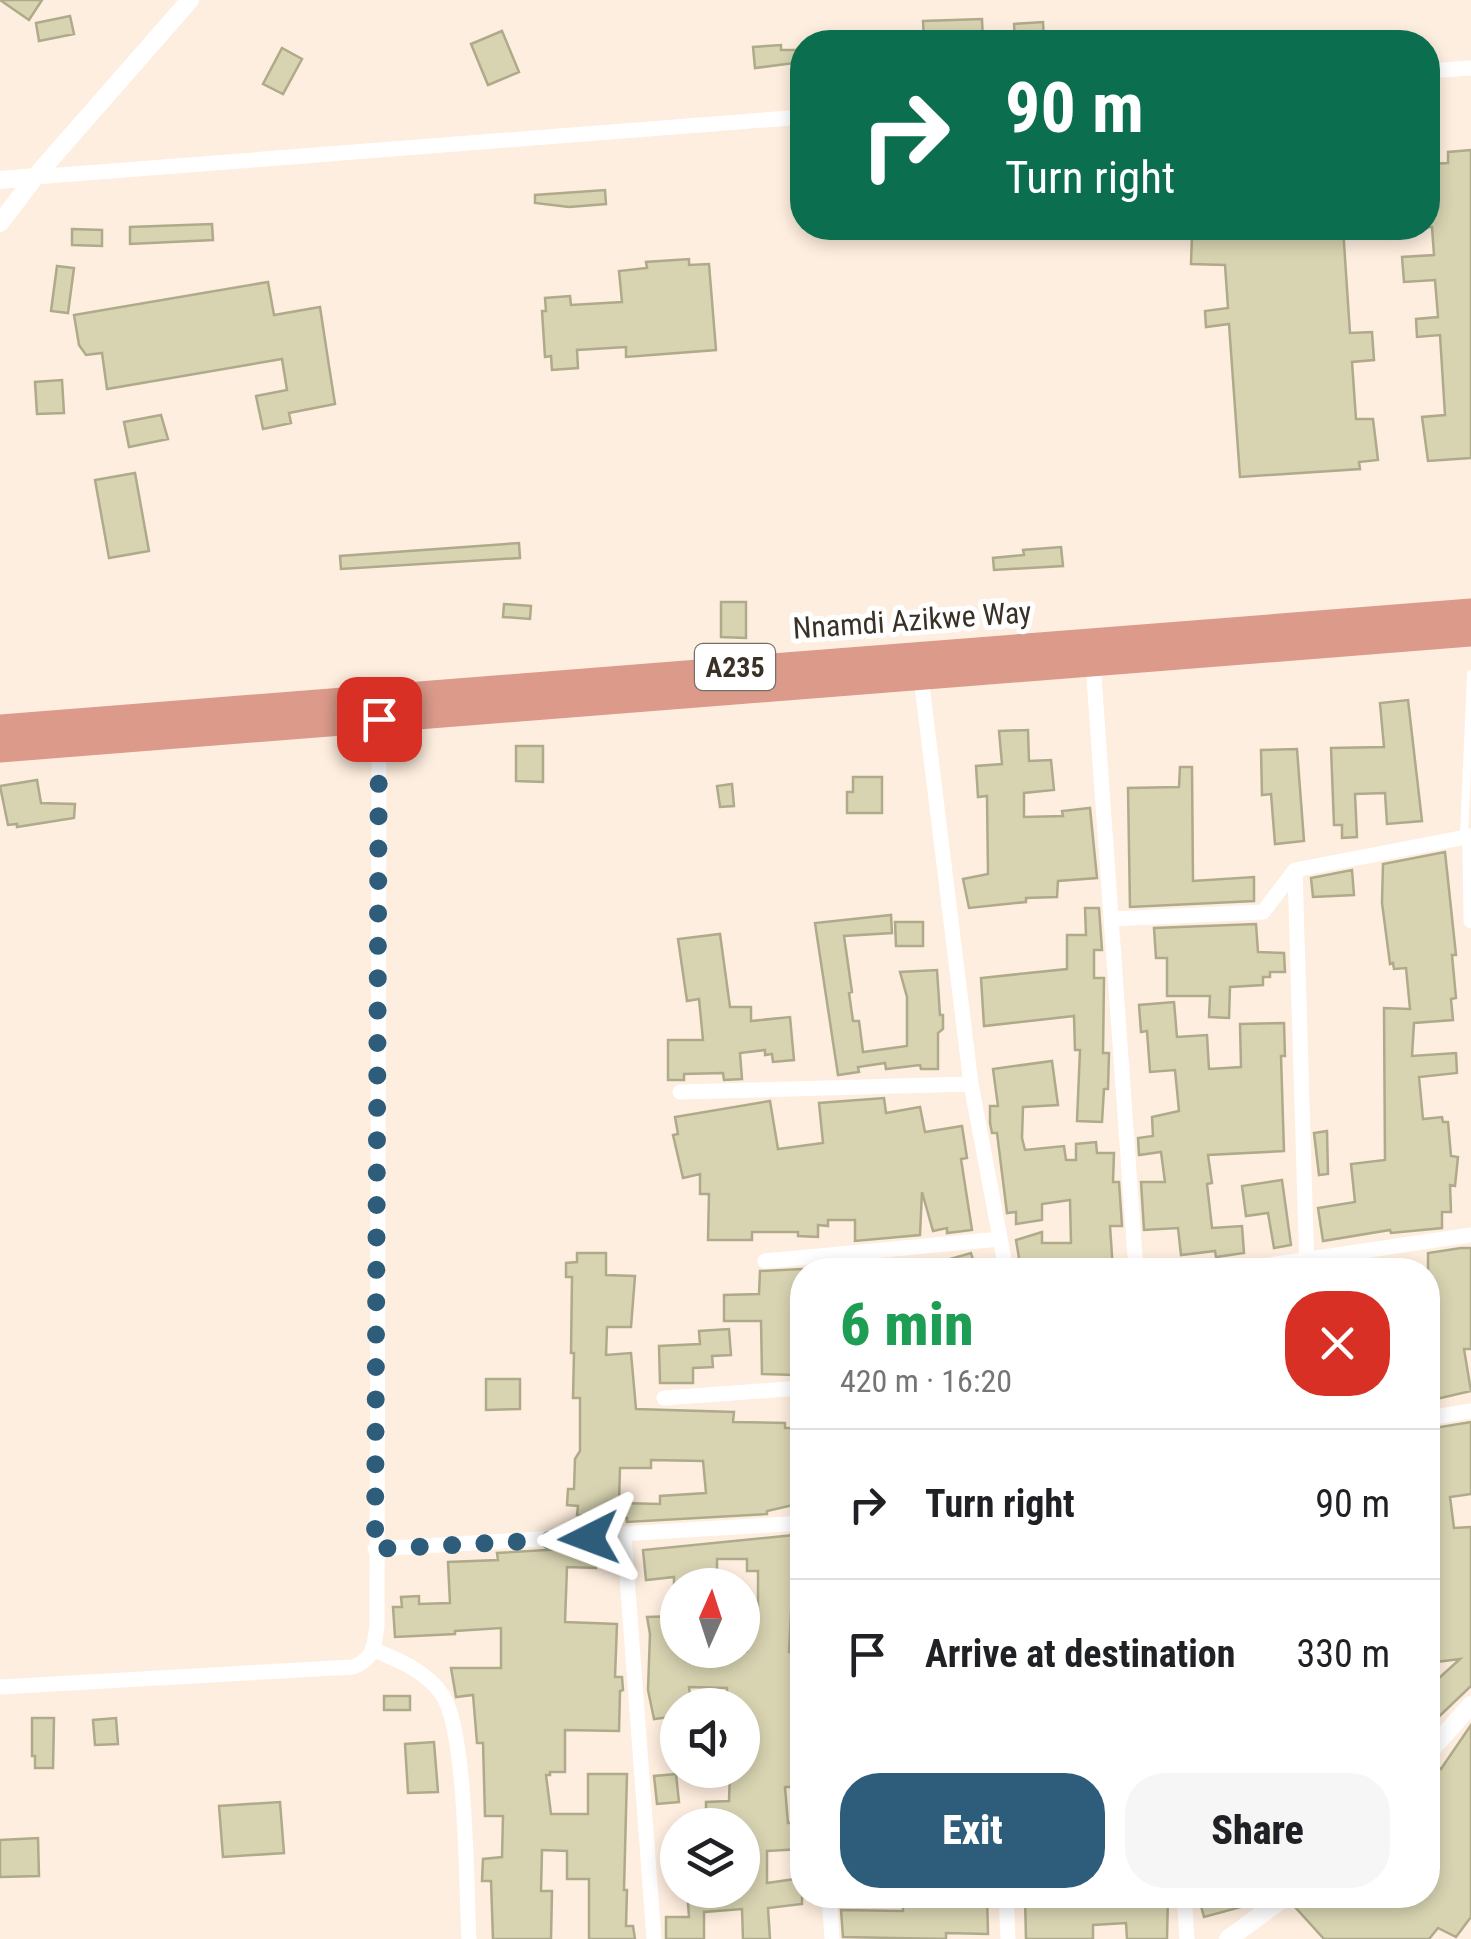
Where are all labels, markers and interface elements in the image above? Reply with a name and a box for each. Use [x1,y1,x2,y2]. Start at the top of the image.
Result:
text: 90 m [1005,67,1144,149]
icon: right [840,70,970,200]
text: Turn right [1005,151,1175,204]
street label: Nnamdi Azikwe Way [791,594,1033,646]
road number: A235 [695,644,775,690]
pin [337,677,422,762]
icon: arrive [352,692,407,747]
text: 6 min [840,1289,974,1360]
button: close [1285,1291,1390,1396]
text: 420 m · 16:20 [840,1362,1012,1400]
icon: right [840,1477,895,1532]
text: Turn right [925,1482,1075,1526]
text: 90 m [1315,1482,1390,1526]
position arrow [537,1486,641,1590]
north arrow [660,1568,760,1668]
map controls [660,1568,760,1908]
icon: arrive [840,1627,895,1682]
text: Arrive at destination [925,1632,1235,1676]
text: 330 m [1296,1632,1390,1676]
button: sound [660,1688,760,1788]
button: Exit [840,1773,1105,1888]
button: Share [1125,1773,1390,1888]
button: layers [660,1808,760,1908]

